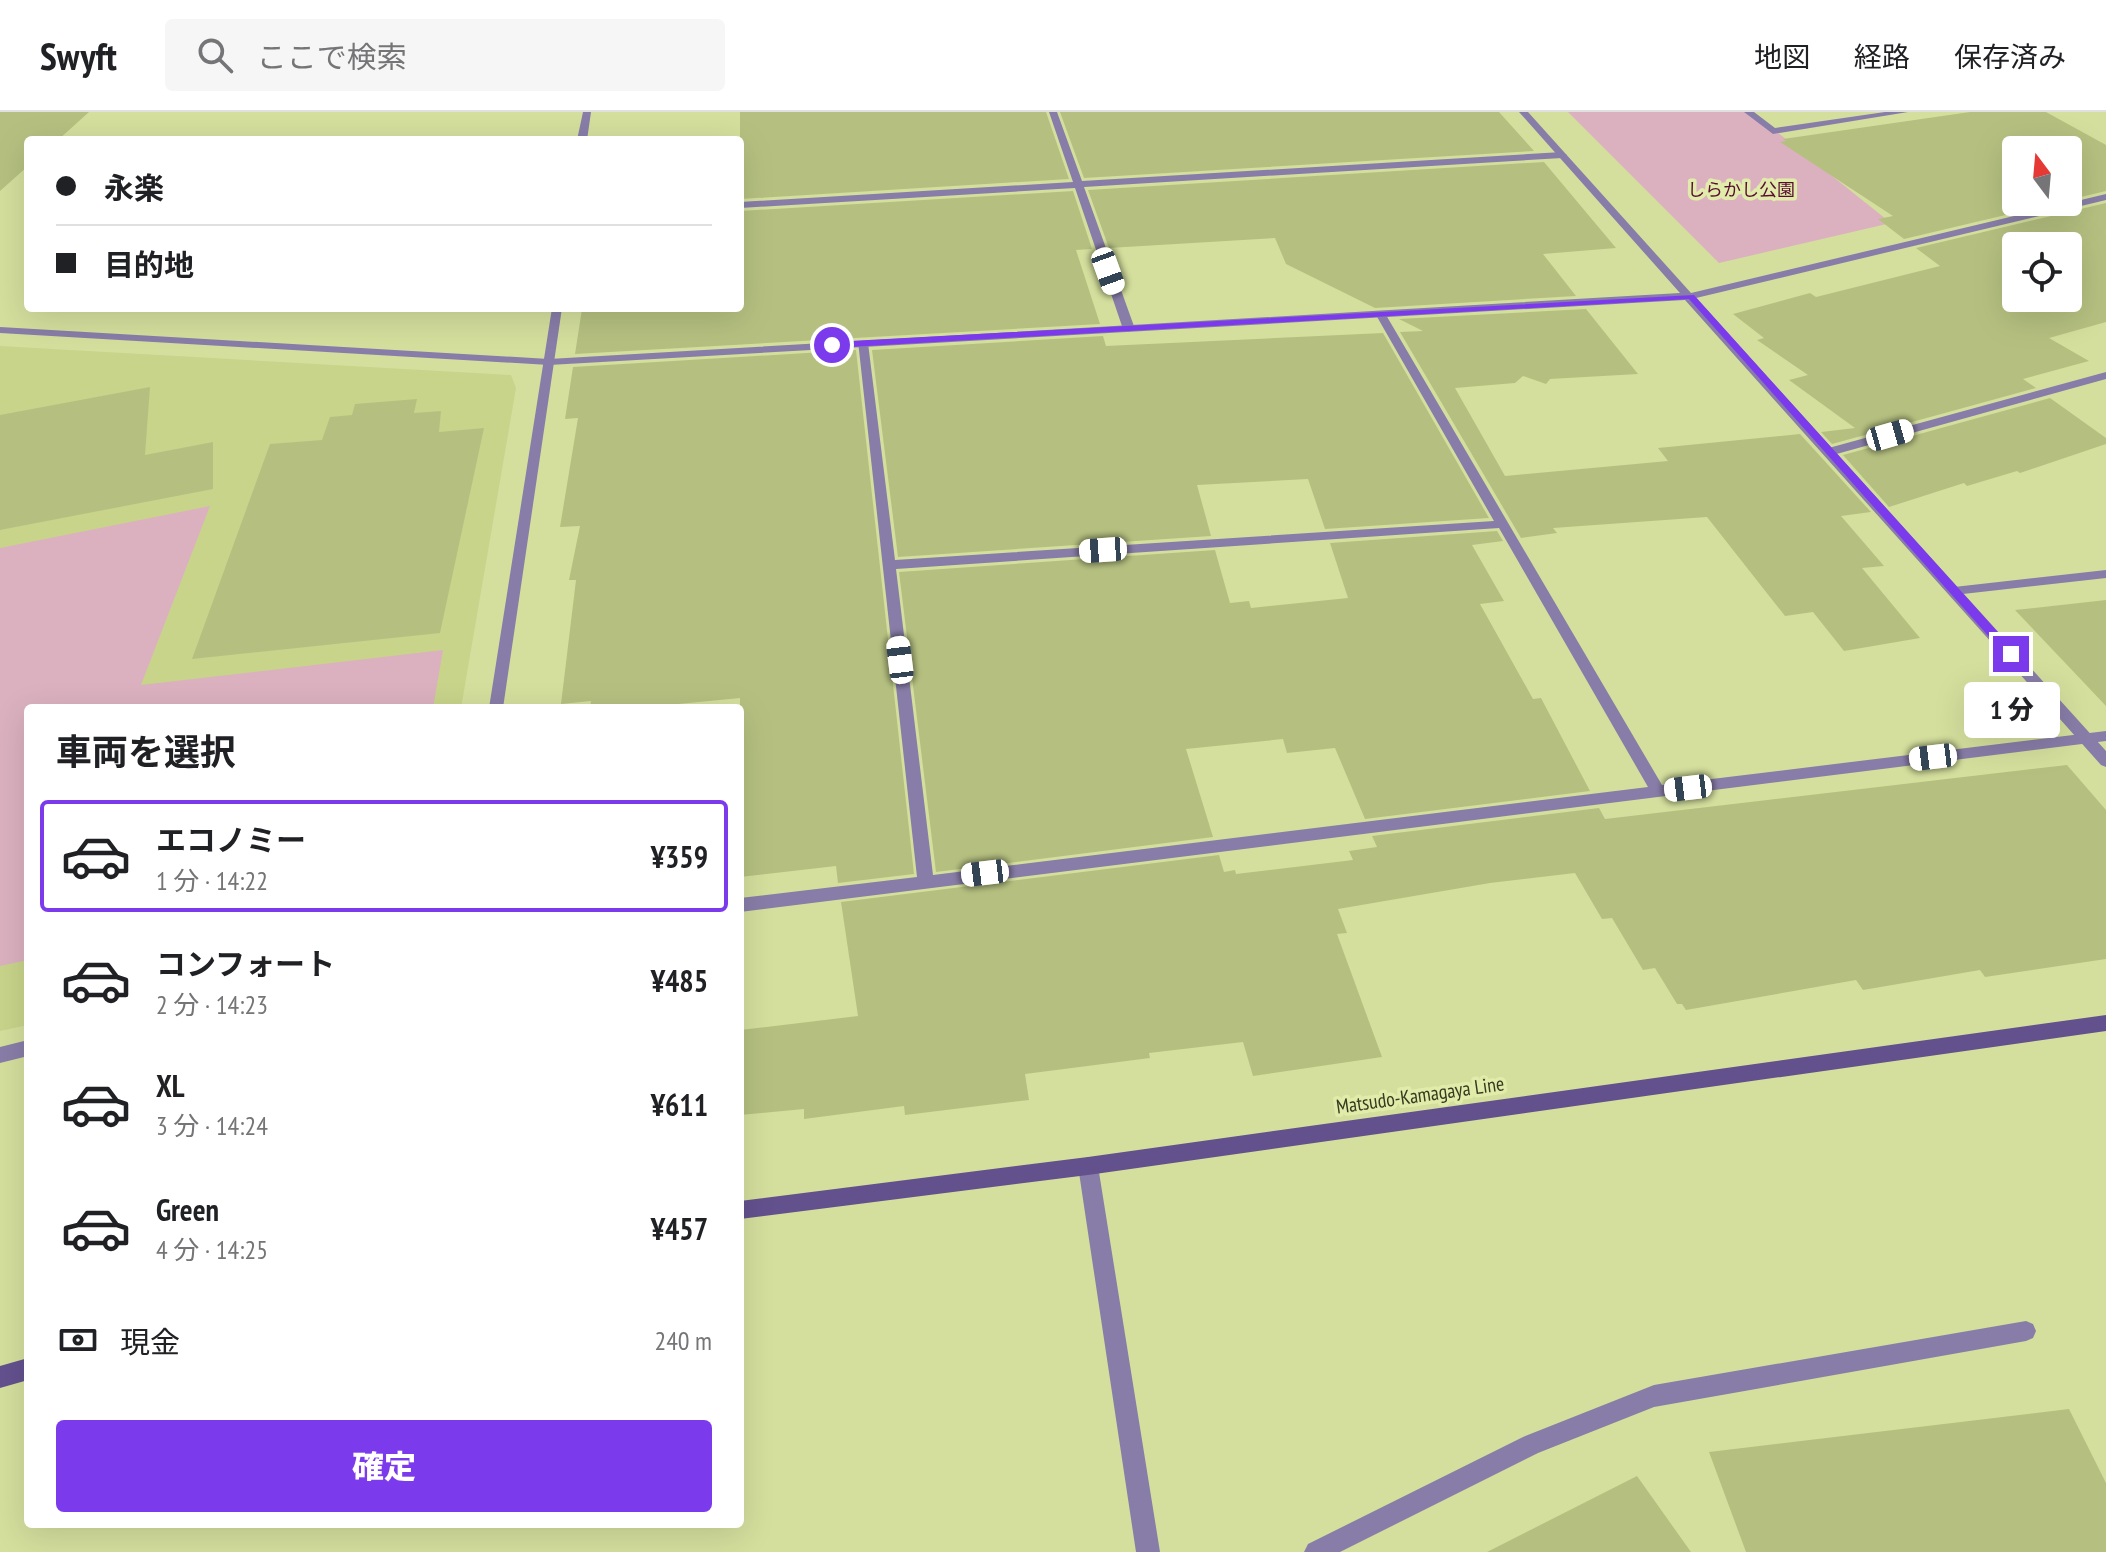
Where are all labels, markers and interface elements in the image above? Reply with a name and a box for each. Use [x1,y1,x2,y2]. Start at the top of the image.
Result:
search box [165,19,725,91]
text: Swyft [40,31,117,80]
icon: search [193,33,237,77]
text: ここで検索 [257,37,407,76]
text: 地図 [1754,38,1810,75]
text: 経路 [1854,38,1910,75]
text: 保存済み [1954,38,2066,75]
north arrow [2002,136,2082,216]
map controls [2002,136,2082,312]
text: 永楽 [104,168,164,207]
park label: しらかし公園 [1687,178,1795,201]
button: locate [2002,232,2082,312]
car [1089,244,1127,298]
text: 目的地 [104,245,194,284]
route start [814,327,850,363]
car [1864,417,1916,453]
car [1078,536,1128,564]
car [885,635,915,685]
route end [1993,636,2029,672]
callout: 1 分 [1963,682,2059,738]
text: 1 分 [1990,693,2034,726]
text: 車両を選択 [56,728,236,775]
car [1908,742,1958,772]
car [1663,773,1713,803]
icon: car [60,820,132,892]
text: エコノミー [156,820,306,859]
text: ¥359 [651,837,708,876]
car [960,858,1010,888]
text: 1 分 · 14:22 [156,864,268,897]
icon: car [60,944,132,1016]
text: コンフォート [156,944,335,983]
text: ¥485 [651,961,708,1000]
text: 2 分 · 14:23 [156,988,268,1021]
text: XL [156,1066,185,1105]
icon: car [60,1068,132,1140]
street label: Matsudo-Kamagaya Line [1334,1070,1506,1120]
text: ¥611 [651,1085,708,1124]
text: 3 分 · 14:24 [156,1109,268,1142]
text: Green [156,1190,219,1229]
icon: car [60,1192,132,1264]
text: ¥457 [651,1209,708,1248]
text: 4 分 · 14:25 [156,1233,268,1266]
icon: cash [56,1318,100,1362]
text: 現金 [120,1322,180,1361]
text: 240 m [654,1324,712,1357]
button: 確定 [56,1420,712,1512]

